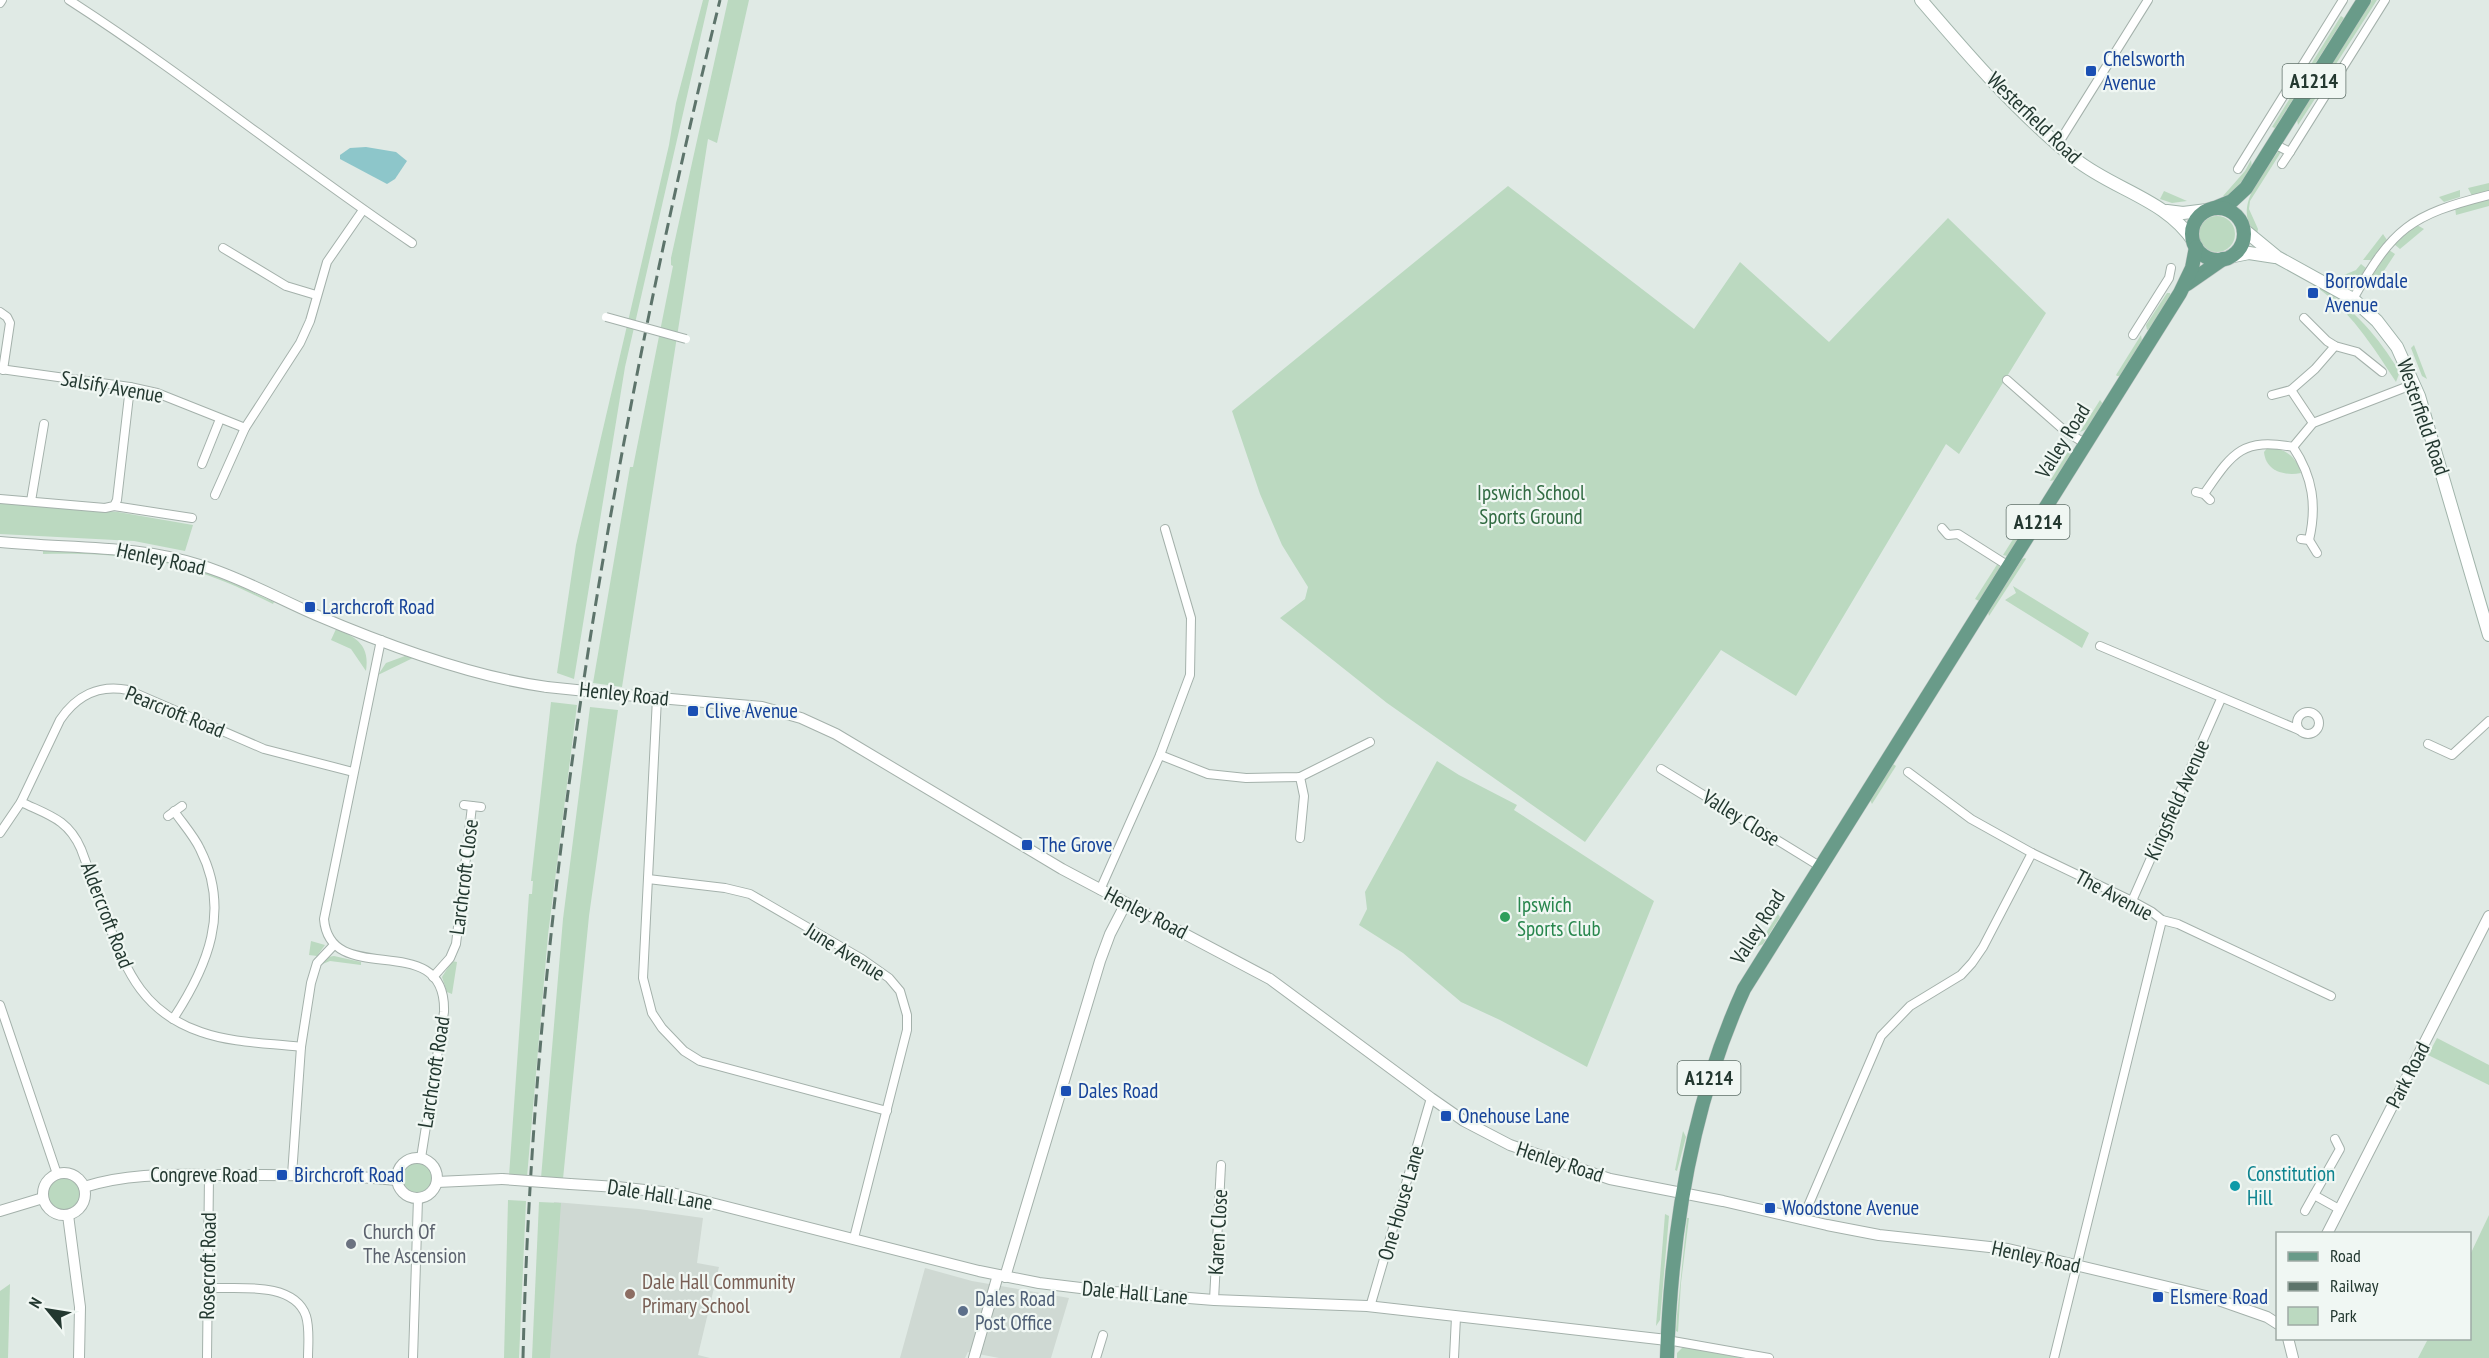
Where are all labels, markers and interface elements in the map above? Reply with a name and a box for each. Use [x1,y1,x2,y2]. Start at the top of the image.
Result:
place label: Chelsworth Avenue [2103,45,2185,96]
marker: Chelsworth Avenue [2084,64,2098,78]
road number: A1214 [2282,64,2346,98]
street label: Westerfield Road [1981,66,2087,169]
place label: Borrowdale Avenue [2325,267,2408,318]
marker: Borrowdale Avenue [2306,286,2320,300]
street label: Westerfield Road [2391,355,2456,479]
street label: Salsify Avenue [59,364,165,409]
street label: Valley Road [2029,398,2096,484]
park label: Ipswich School Sports Ground [1477,479,1585,530]
road number: A1214 [2006,505,2070,539]
street label: Henley Road [114,536,208,581]
place label: Larchcroft Road [322,593,435,620]
marker: Larchcroft Road [303,600,317,614]
street label: Henley Road [578,675,670,712]
street label: Pearcroft Road [121,679,229,744]
place label: Clive Avenue [705,697,798,724]
marker: Clive Avenue [686,704,700,718]
street label: Kingsfield Avenue [2138,735,2215,864]
street label: Valley Close [1697,783,1785,852]
street label: Larchcroft Close [443,818,484,936]
place label: The Grove [1039,831,1113,858]
marker: The Grove [1020,838,1034,852]
street label: Aldercroft Road [75,858,140,972]
street label: The Avenue [2071,863,2158,926]
street label: Henley Road [1100,880,1192,945]
street label: Valley Road [1724,884,1791,970]
place label: Ipswich Sports Club [1517,891,1601,942]
marker: Ipswich Sports Club [1498,910,1512,924]
street label: June Avenue [799,916,890,987]
street label: Larchcroft Road [411,1014,456,1130]
street label: Park Road [2379,1037,2436,1113]
road number: A1214 [1678,1061,1740,1095]
place label: Dales Road [1078,1077,1158,1104]
marker: Dales Road [1059,1084,1073,1098]
place label: Onehouse Lane [1458,1102,1570,1129]
marker: Onehouse Lane [1439,1109,1453,1123]
street label: Henley Road [1513,1135,1607,1188]
street label: One House Lane [1371,1142,1430,1263]
place label: Constitution Hill [2247,1160,2335,1211]
street label: Congreve Road [150,1161,258,1188]
place label: Birchcroft Road [294,1161,404,1188]
marker: Birchcroft Road [275,1168,289,1182]
street label: Dale Hall Lane [606,1173,715,1216]
marker: Constitution Hill [2228,1179,2242,1193]
street label: Karen Close [1202,1188,1233,1276]
place label: Woodstone Avenue [1782,1194,1919,1221]
marker: Woodstone Avenue [1763,1201,1777,1215]
street label: Rosecroft Road [193,1212,222,1320]
place label: Church Of The Ascension [363,1218,466,1269]
legend [2276,1232,2471,1340]
street label: Henley Road [1989,1234,2083,1279]
marker: Church Of The Ascension [344,1237,358,1251]
text: Road [2330,1244,2361,1267]
place label: Dale Hall Community Primary School [642,1268,795,1319]
street label: Dale Hall Lane [1081,1274,1189,1311]
text: Railway [2330,1274,2379,1297]
north arrow [18,1280,78,1340]
place label: Elsmere Road [2170,1283,2268,1310]
place label: Dales Road Post Office [975,1285,1055,1336]
marker: Dale Hall Community Primary School [623,1287,637,1301]
marker: Elsmere Road [2151,1290,2165,1304]
text: N [24,1294,46,1311]
marker: Dales Road Post Office [956,1304,970,1318]
text: Park [2330,1304,2357,1327]

